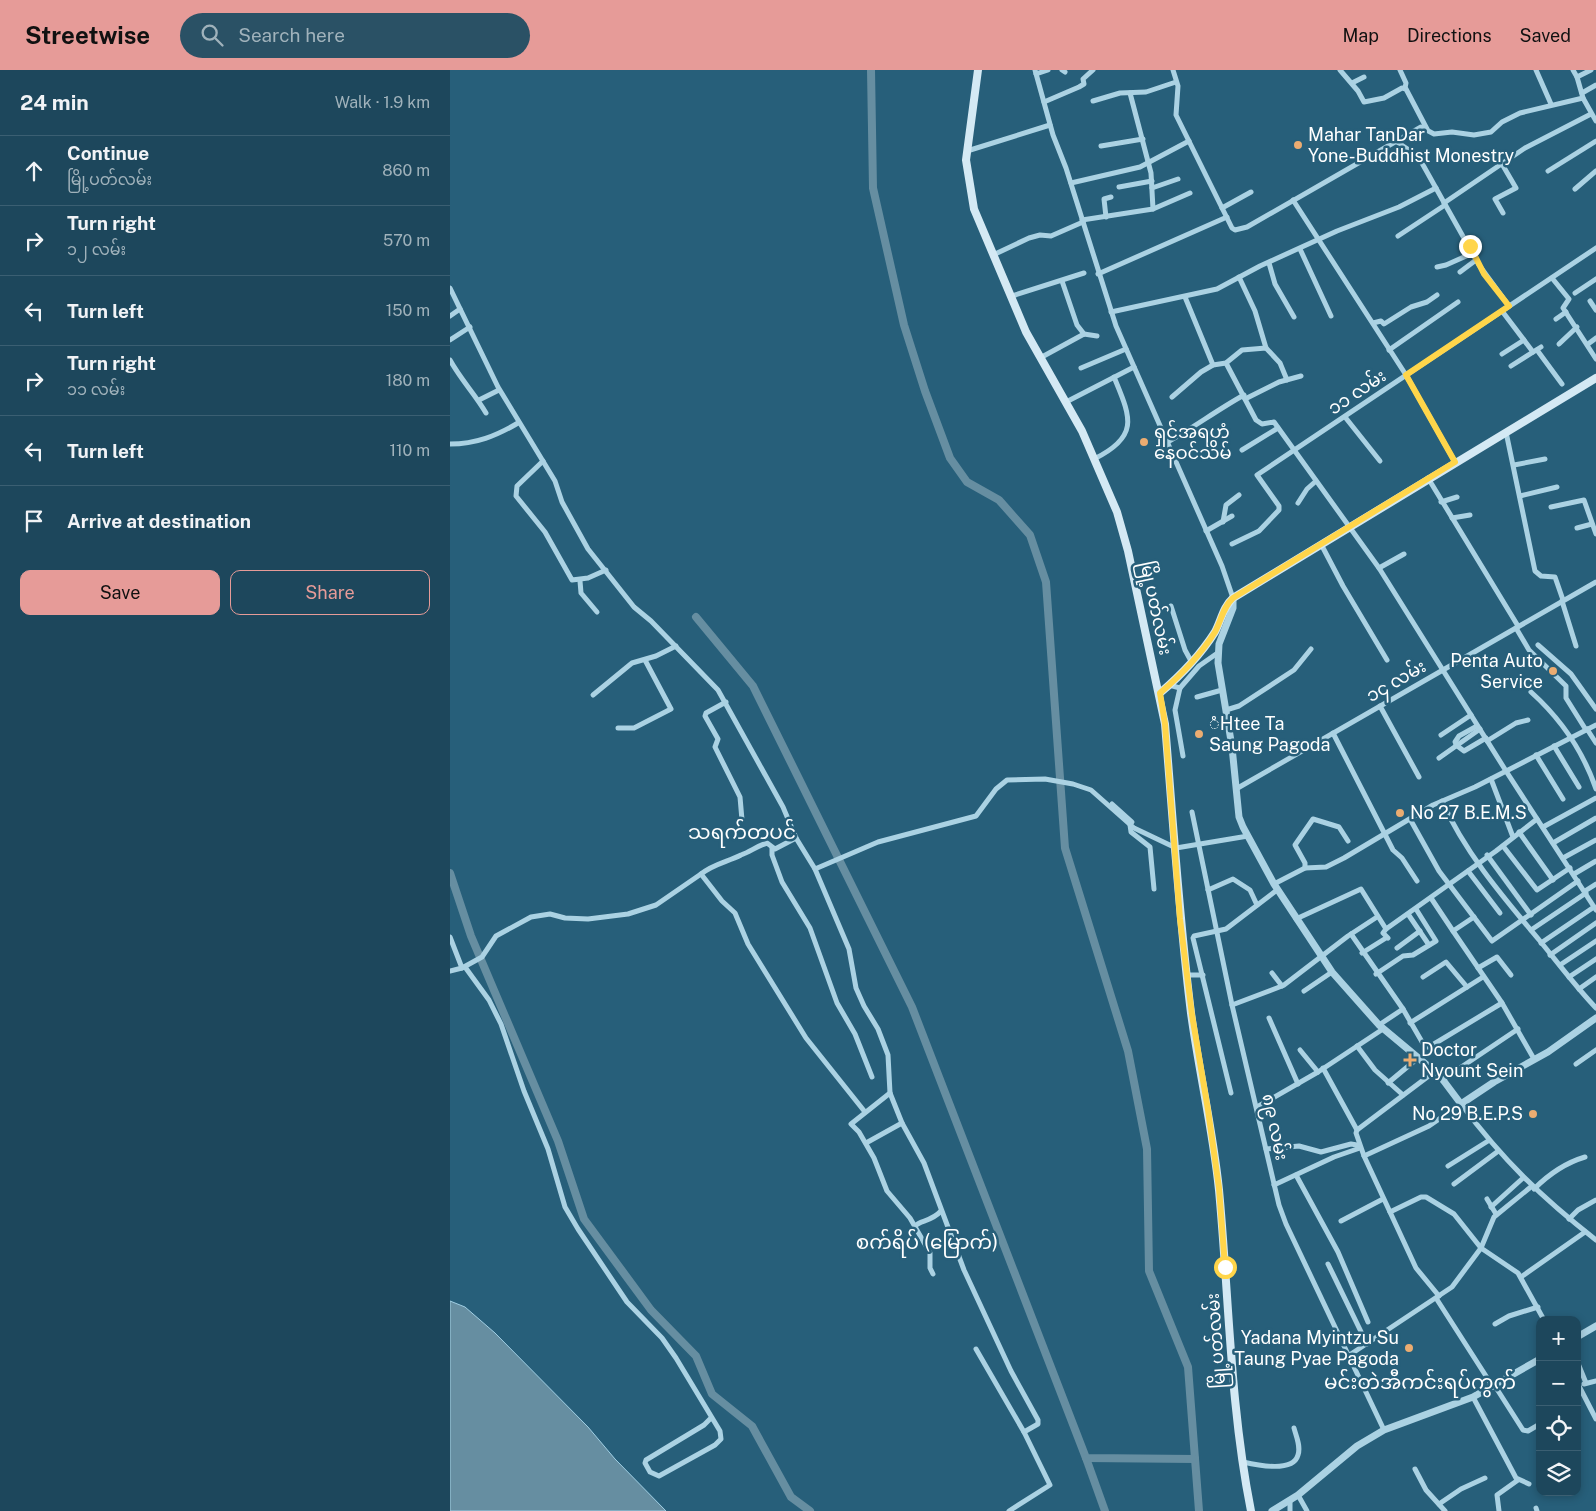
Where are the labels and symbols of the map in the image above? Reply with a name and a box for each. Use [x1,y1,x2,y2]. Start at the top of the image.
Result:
place label: Mahar TanDar Yone-Buddhist Monestry [1308,124,1514,166]
marker: Mahar TanDar Yone-Buddhist Monestry [1292,139,1304,151]
route end [1459,235,1482,258]
street label: ၁၁ လမ်း [1323,363,1390,419]
place label: ရှင်အရဟံ နေဝင်သိမ် [1154,419,1232,468]
marker: ရှင်အရဟံ နေဝင်သိမ် [1138,436,1150,448]
street label: မြို့ပတ်လမ်း [1131,558,1180,658]
place label: Penta Auto Service [1450,650,1543,692]
street label: ၁၄ လမ်း [1361,653,1432,710]
marker: Penta Auto Service [1547,665,1559,677]
place label: ံHtee Ta Saung Pagoda [1209,713,1331,755]
marker: ံHtee Ta Saung Pagoda [1193,728,1205,740]
place label: No 27 B.E.M.S [1410,802,1527,823]
marker: No 27 B.E.M.S [1394,807,1406,819]
district label: သရက်တပင် [688,818,796,848]
place label: Doctor Nyount Sein [1421,1039,1523,1081]
marker: Doctor Nyount Sein [1403,1053,1417,1067]
street label: ၈၉ လမ်း [1253,1091,1295,1163]
place label: No 29 B.E.P.S [1412,1103,1523,1124]
marker: No 29 B.E.P.S [1527,1108,1539,1120]
district label: စက်ရိပ် (မြောက်) [856,1228,998,1258]
route start [1214,1256,1237,1279]
street label: မြို့ပတ်လမ်း [1199,1292,1234,1390]
place label: Yadana Myintzu Su Taung Pyae Pagoda [1234,1327,1399,1369]
marker: Yadana Myintzu Su Taung Pyae Pagoda [1403,1342,1415,1354]
district label: မင်းတဲအီကင်းရပ်ကွက် [1324,1368,1516,1398]

